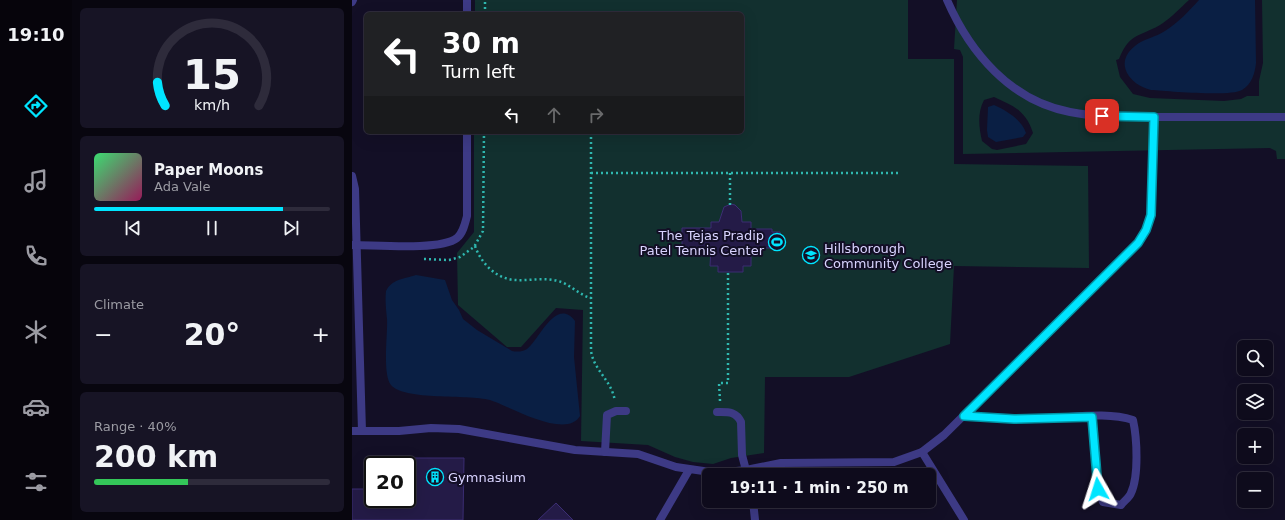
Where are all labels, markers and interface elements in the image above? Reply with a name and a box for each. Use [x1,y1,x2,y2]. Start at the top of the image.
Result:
text: 19:10 [7,24,65,45]
text: 30 m [442,27,520,60]
icon: left [376,28,428,80]
text: 15 [183,50,241,99]
text: Turn left [442,61,515,82]
icon: directions [22,92,50,120]
text: km/h [194,97,230,113]
pin [1085,99,1119,133]
icon: left [501,104,523,126]
icon: ahead [543,104,565,126]
icon: right [585,104,607,126]
icon: arrive [1091,105,1113,127]
text: Paper Moons [154,161,263,179]
icon: music [22,167,50,195]
text: Ada Vale [154,179,210,194]
icon: previous [122,217,144,239]
icon: pause [201,217,223,239]
icon: next [280,217,302,239]
place label: The Tejas Pradip Patel Tennis Center [639,228,765,258]
sports icon: The Tejas Pradip Patel Tennis Center [767,232,787,252]
place label: Hillsborough Community College [824,241,952,271]
icon: phone [22,242,50,270]
school or university icon: Hillsborough Community College [801,245,821,265]
text: Climate [94,297,144,312]
text: 20° [184,317,240,352]
icon: climate [22,318,50,346]
text: − [94,322,112,347]
text: + [312,322,330,347]
map controls [1237,340,1273,508]
button: search [1237,340,1273,376]
button: layers [1237,384,1273,420]
icon: car [22,393,50,421]
text: Range · 40% [94,419,177,434]
button: + [1237,428,1273,464]
text: 200 km [94,439,218,474]
speed limit sign: 20 [364,456,416,508]
building icon: Gymnasium [425,467,445,487]
icon: filters [22,468,50,496]
position arrow [1077,468,1119,510]
place label: Gymnasium [448,470,526,485]
button: − [1237,472,1273,508]
text: 19:11 · 1 min · 250 m [729,479,909,497]

